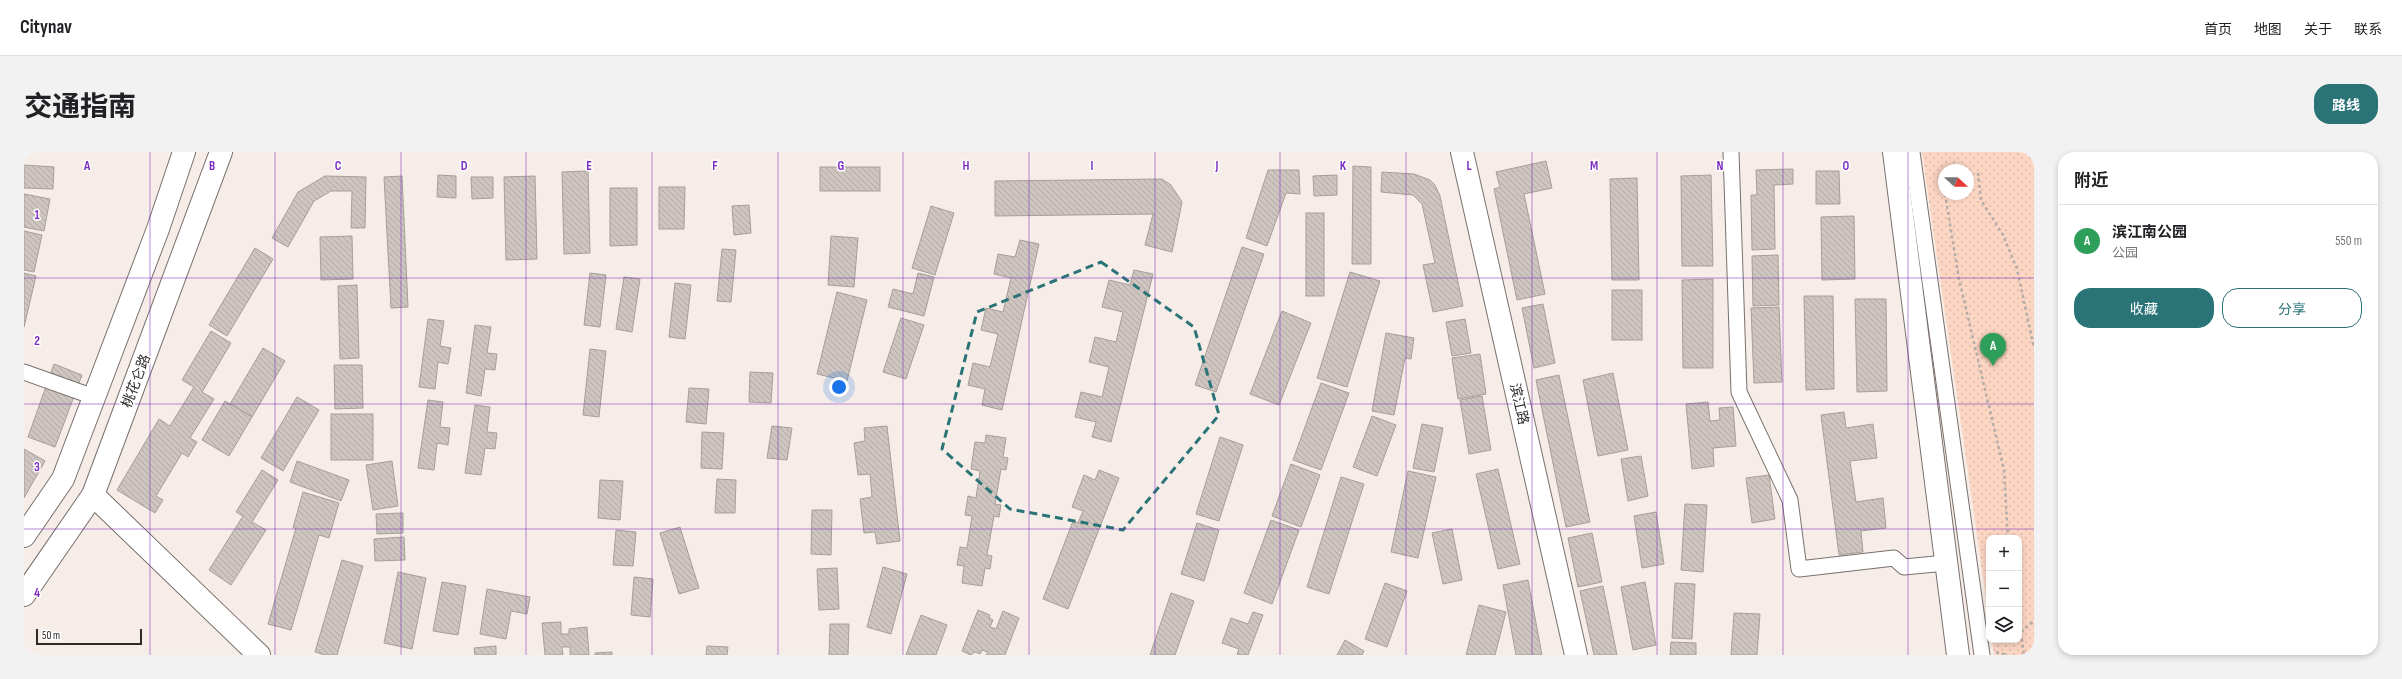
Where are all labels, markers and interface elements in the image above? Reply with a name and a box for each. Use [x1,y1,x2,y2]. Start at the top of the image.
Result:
text: Citynav [20,16,72,39]
text: 首页 [2204,21,2232,38]
text: 地图 [2254,21,2282,38]
text: 关于 [2304,21,2332,38]
text: 联系 [2354,21,2382,38]
button: 路线 [2314,84,2378,124]
text: 交通指南 [24,91,136,124]
text: A [83,158,91,174]
text: B [209,158,215,174]
text: C [335,158,342,174]
text: D [461,158,468,174]
text: E [586,158,592,174]
text: F [712,158,718,174]
text: G [838,158,845,174]
text: H [963,158,970,174]
text: I [1091,158,1094,174]
text: J [1215,158,1219,174]
text: K [1340,158,1347,174]
text: L [1466,158,1472,174]
text: M [1590,158,1598,174]
text: N [1717,158,1724,174]
text: O [1843,158,1850,174]
north arrow [1938,164,1974,200]
text: 附近 [2074,171,2108,191]
text: 1 [34,207,40,223]
text: 滨江南公园 [2112,223,2187,242]
text: A [2084,233,2090,249]
text: 550 m [2335,233,2362,249]
text: 公园 [2112,245,2138,261]
button: 收藏 [2074,288,2214,328]
button: 分享 [2222,288,2362,328]
text: 2 [34,333,40,349]
pin: A [1980,333,2006,366]
street label: 桃花仑路 [118,352,154,410]
your location [829,377,849,397]
street label: 滨江路 [1506,382,1532,426]
text: 3 [34,459,40,475]
map controls [1986,535,2022,643]
button: + [1986,535,2022,571]
button: − [1986,571,2022,607]
text: 4 [34,585,40,601]
button: layers [1986,607,2022,643]
scale bar [36,627,142,646]
text: 50 m [42,629,60,642]

